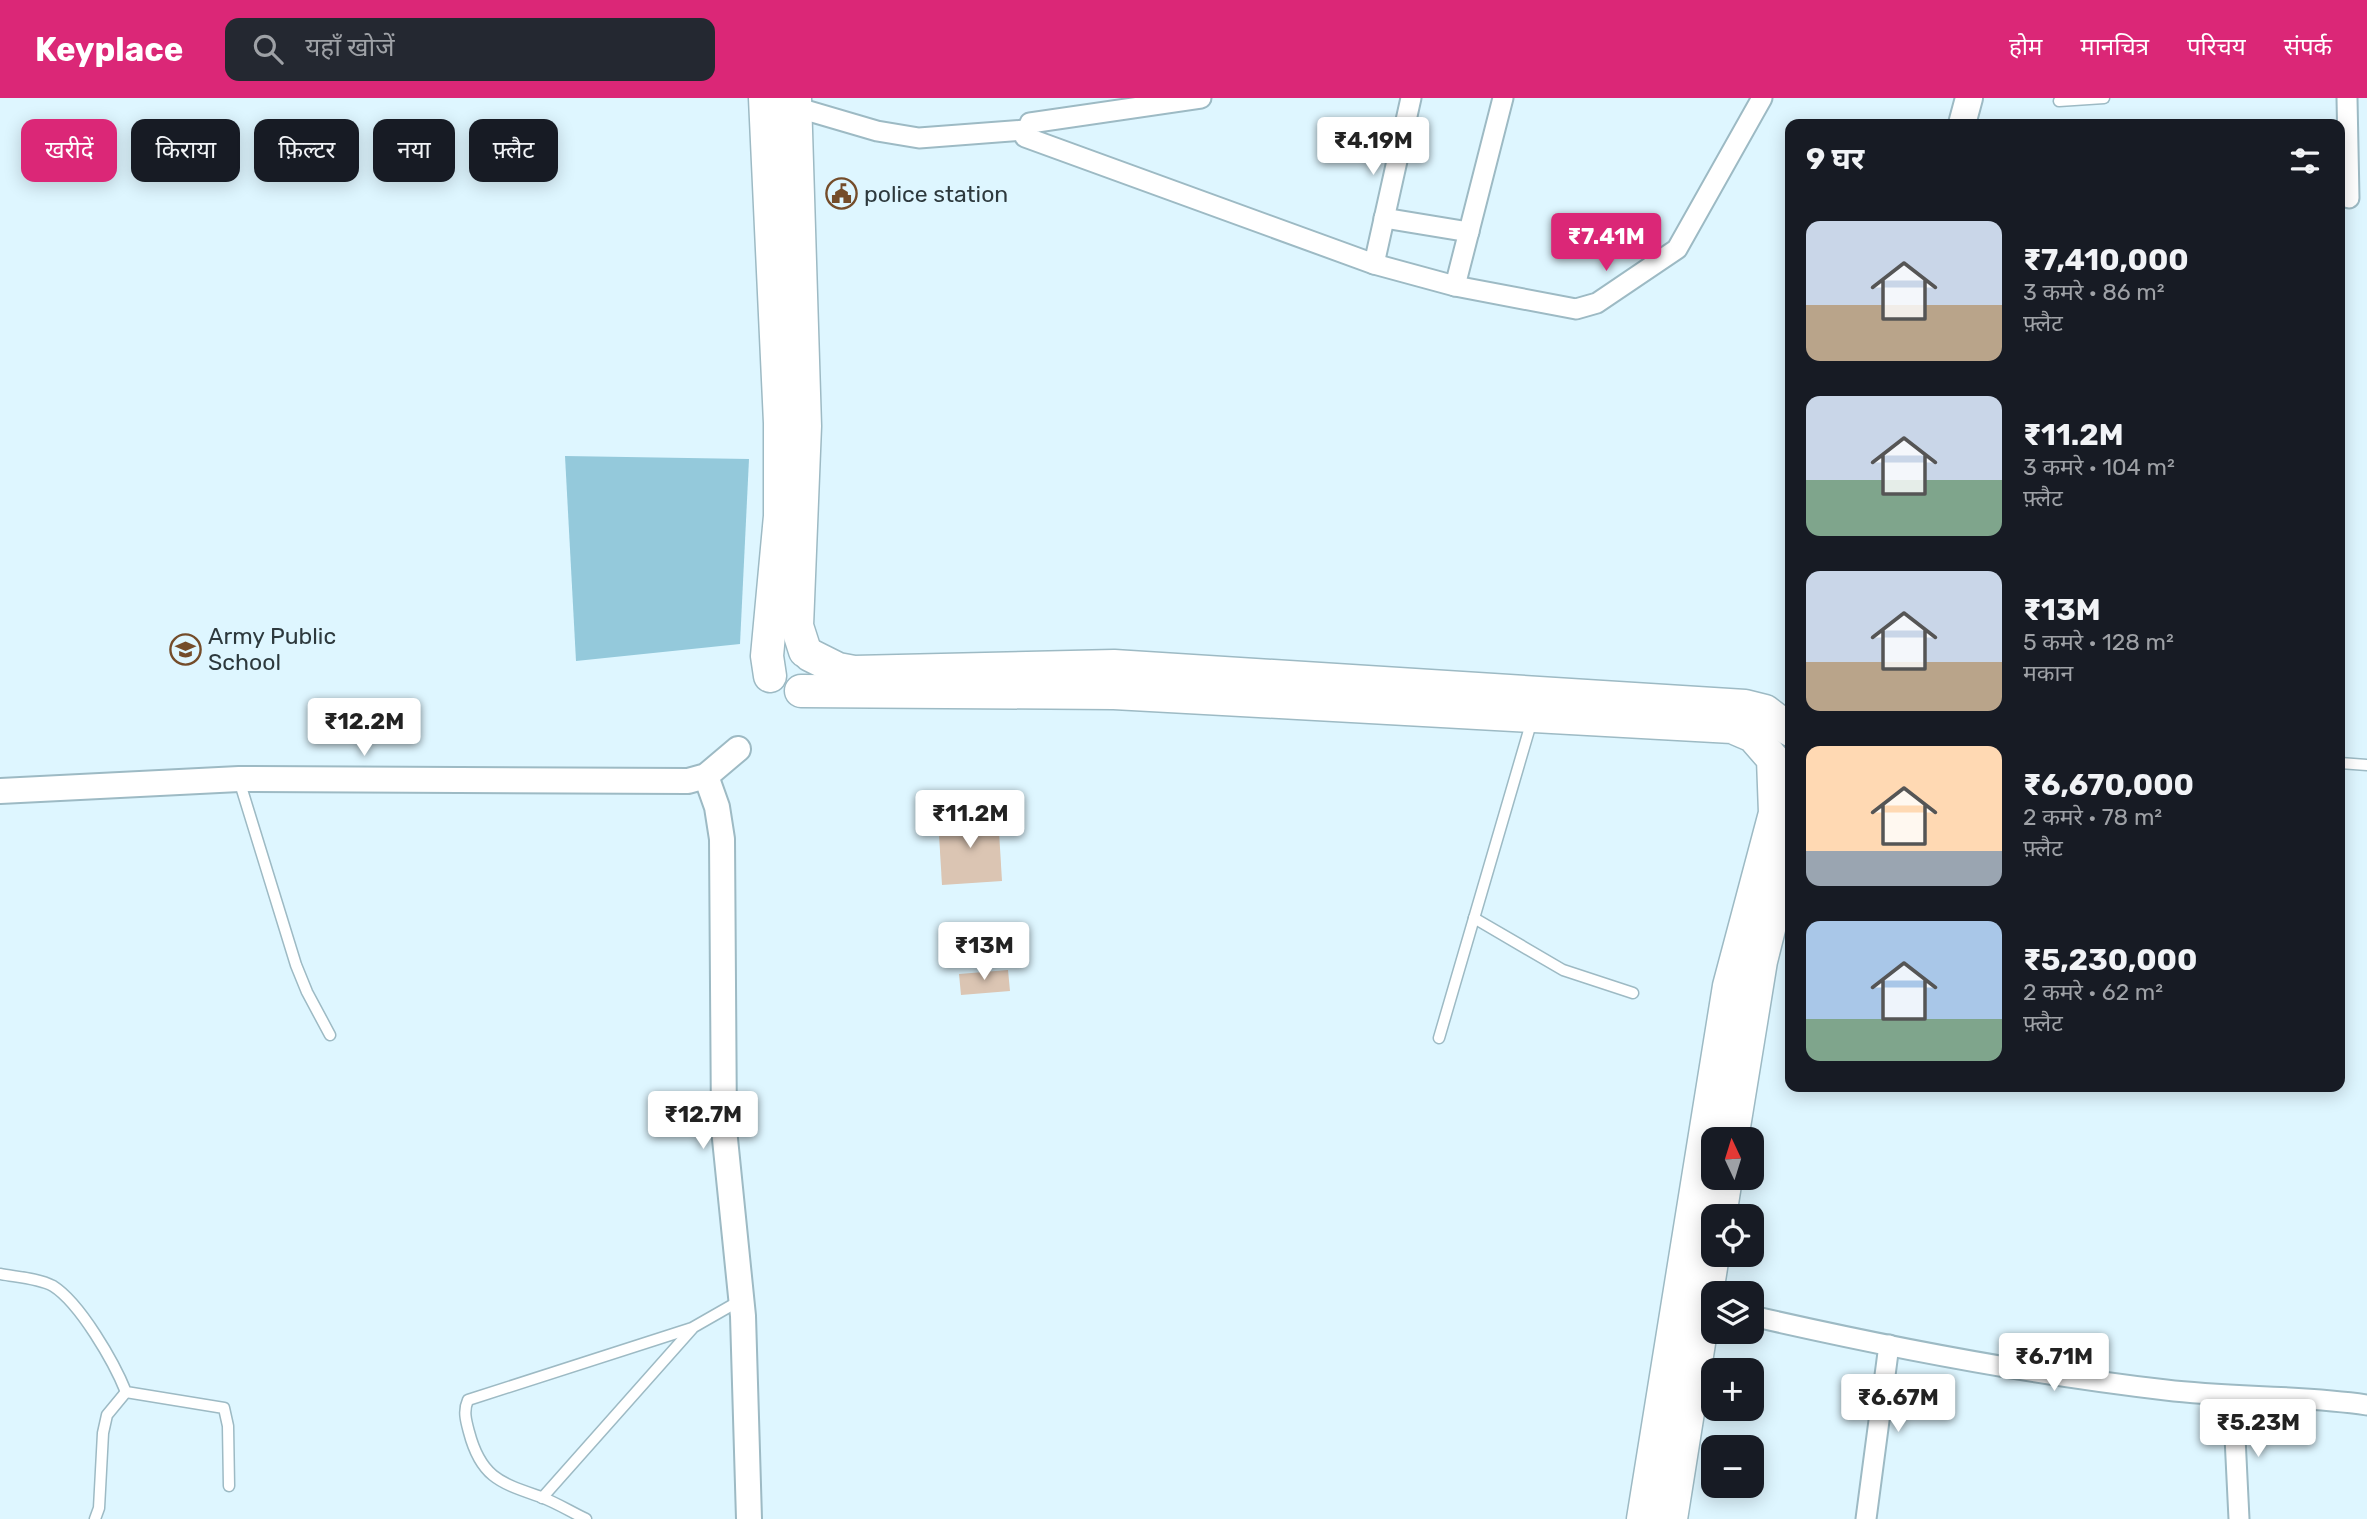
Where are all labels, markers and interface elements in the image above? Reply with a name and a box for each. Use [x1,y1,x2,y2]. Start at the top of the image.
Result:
search box [225,18,715,81]
text: Keyplace [35,30,183,69]
icon: search [249,30,287,68]
text: यहाँ खोजें [305,32,395,63]
text: होम [2009,33,2042,61]
text: मानचित्र [2080,33,2149,61]
text: परिचय [2187,33,2246,61]
text: संपर्क [2284,33,2332,61]
pin: ₹4.19M [1316,118,1430,177]
chip: खरीदें [21,119,117,182]
chip: किराया [131,119,240,182]
chip: फ़िल्टर [254,119,359,182]
chip: नया [373,119,455,182]
chip: फ़्लैट [469,119,558,182]
text: ₹4.19M [1333,126,1413,154]
text: 9 घर [1806,141,1864,177]
icon: filters [2286,142,2324,180]
public building icon: police station [824,177,858,211]
place label: police station [864,180,1008,208]
pin: ₹7.41M [1549,214,1663,273]
text: ₹7.41M [1567,222,1645,250]
text: ₹7,410,000 [2023,242,2189,278]
icon: home [1862,249,1946,333]
text: 3 कमरे · 86 m² [2023,278,2165,306]
text: फ़्लैट [2023,309,2063,337]
text: ₹11.2M [2023,417,2124,453]
icon: home [1862,424,1946,508]
text: 3 कमरे · 104 m² [2023,453,2175,481]
text: फ़्लैट [2023,484,2063,512]
text: ₹13M [2023,592,2101,628]
icon: home [1862,599,1946,683]
place label: Army Public School [208,622,336,676]
text: 5 कमरे · 128 m² [2023,628,2174,656]
school or university icon: Army Public School [168,632,202,666]
text: मकान [2023,659,2073,687]
pin: ₹12.2M [307,698,421,758]
text: ₹12.2M [324,707,404,735]
text: ₹6,670,000 [2023,767,2194,803]
icon: home [1862,774,1946,858]
pin: ₹11.2M [913,790,1027,850]
text: ₹11.2M [931,799,1009,827]
text: 2 कमरे · 78 m² [2023,803,2162,831]
text: फ़्लैट [2023,834,2063,862]
pin: ₹13M [943,922,1025,982]
text: ₹13M [954,931,1014,959]
text: ₹5,230,000 [2023,942,2197,978]
icon: home [1862,949,1946,1033]
text: 2 कमरे · 62 m² [2023,978,2163,1006]
text: फ़्लैट [2023,1009,2063,1037]
pin: ₹12.7M [646,1091,760,1151]
text: ₹12.7M [664,1100,742,1128]
north arrow [1701,1127,1764,1190]
map controls [1701,1127,1764,1498]
button: locate [1701,1204,1764,1267]
button: layers [1701,1281,1764,1344]
pin: ₹6.71M [1997,1334,2111,1393]
text: ₹6.71M [2015,1342,2093,1370]
button: + [1701,1358,1764,1421]
pin: ₹6.67M [1841,1374,1955,1434]
text: ₹6.67M [1857,1383,1939,1411]
pin: ₹5.23M [2201,1400,2315,1459]
text: ₹5.23M [2216,1408,2300,1436]
button: − [1701,1435,1764,1498]

